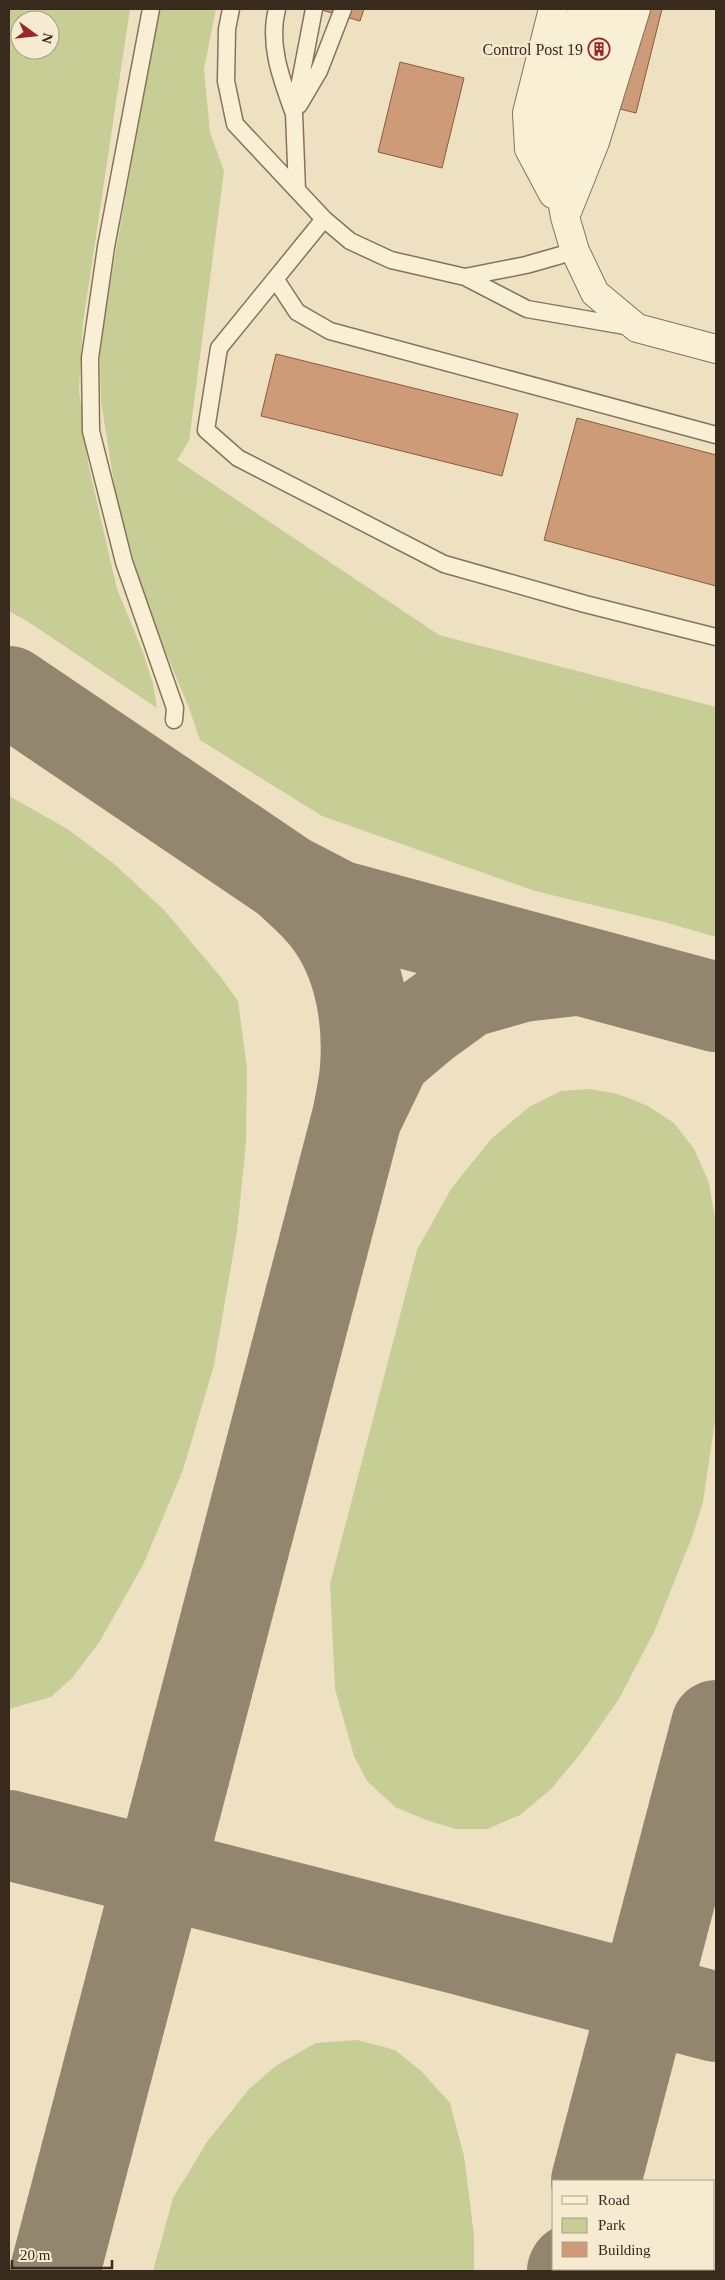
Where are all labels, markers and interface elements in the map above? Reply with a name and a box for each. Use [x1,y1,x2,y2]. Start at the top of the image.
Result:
north arrow [10,10,60,60]
text: N [39,31,56,45]
building icon: Control Post 19 [587,37,611,61]
place label: Control Post 19 [483,41,583,58]
legend [552,2180,715,2270]
text: Road [598,2192,630,2208]
text: Park [598,2217,626,2233]
scale bar [12,2238,112,2270]
text: Building [598,2242,651,2258]
text: 20 m [20,2247,51,2263]

